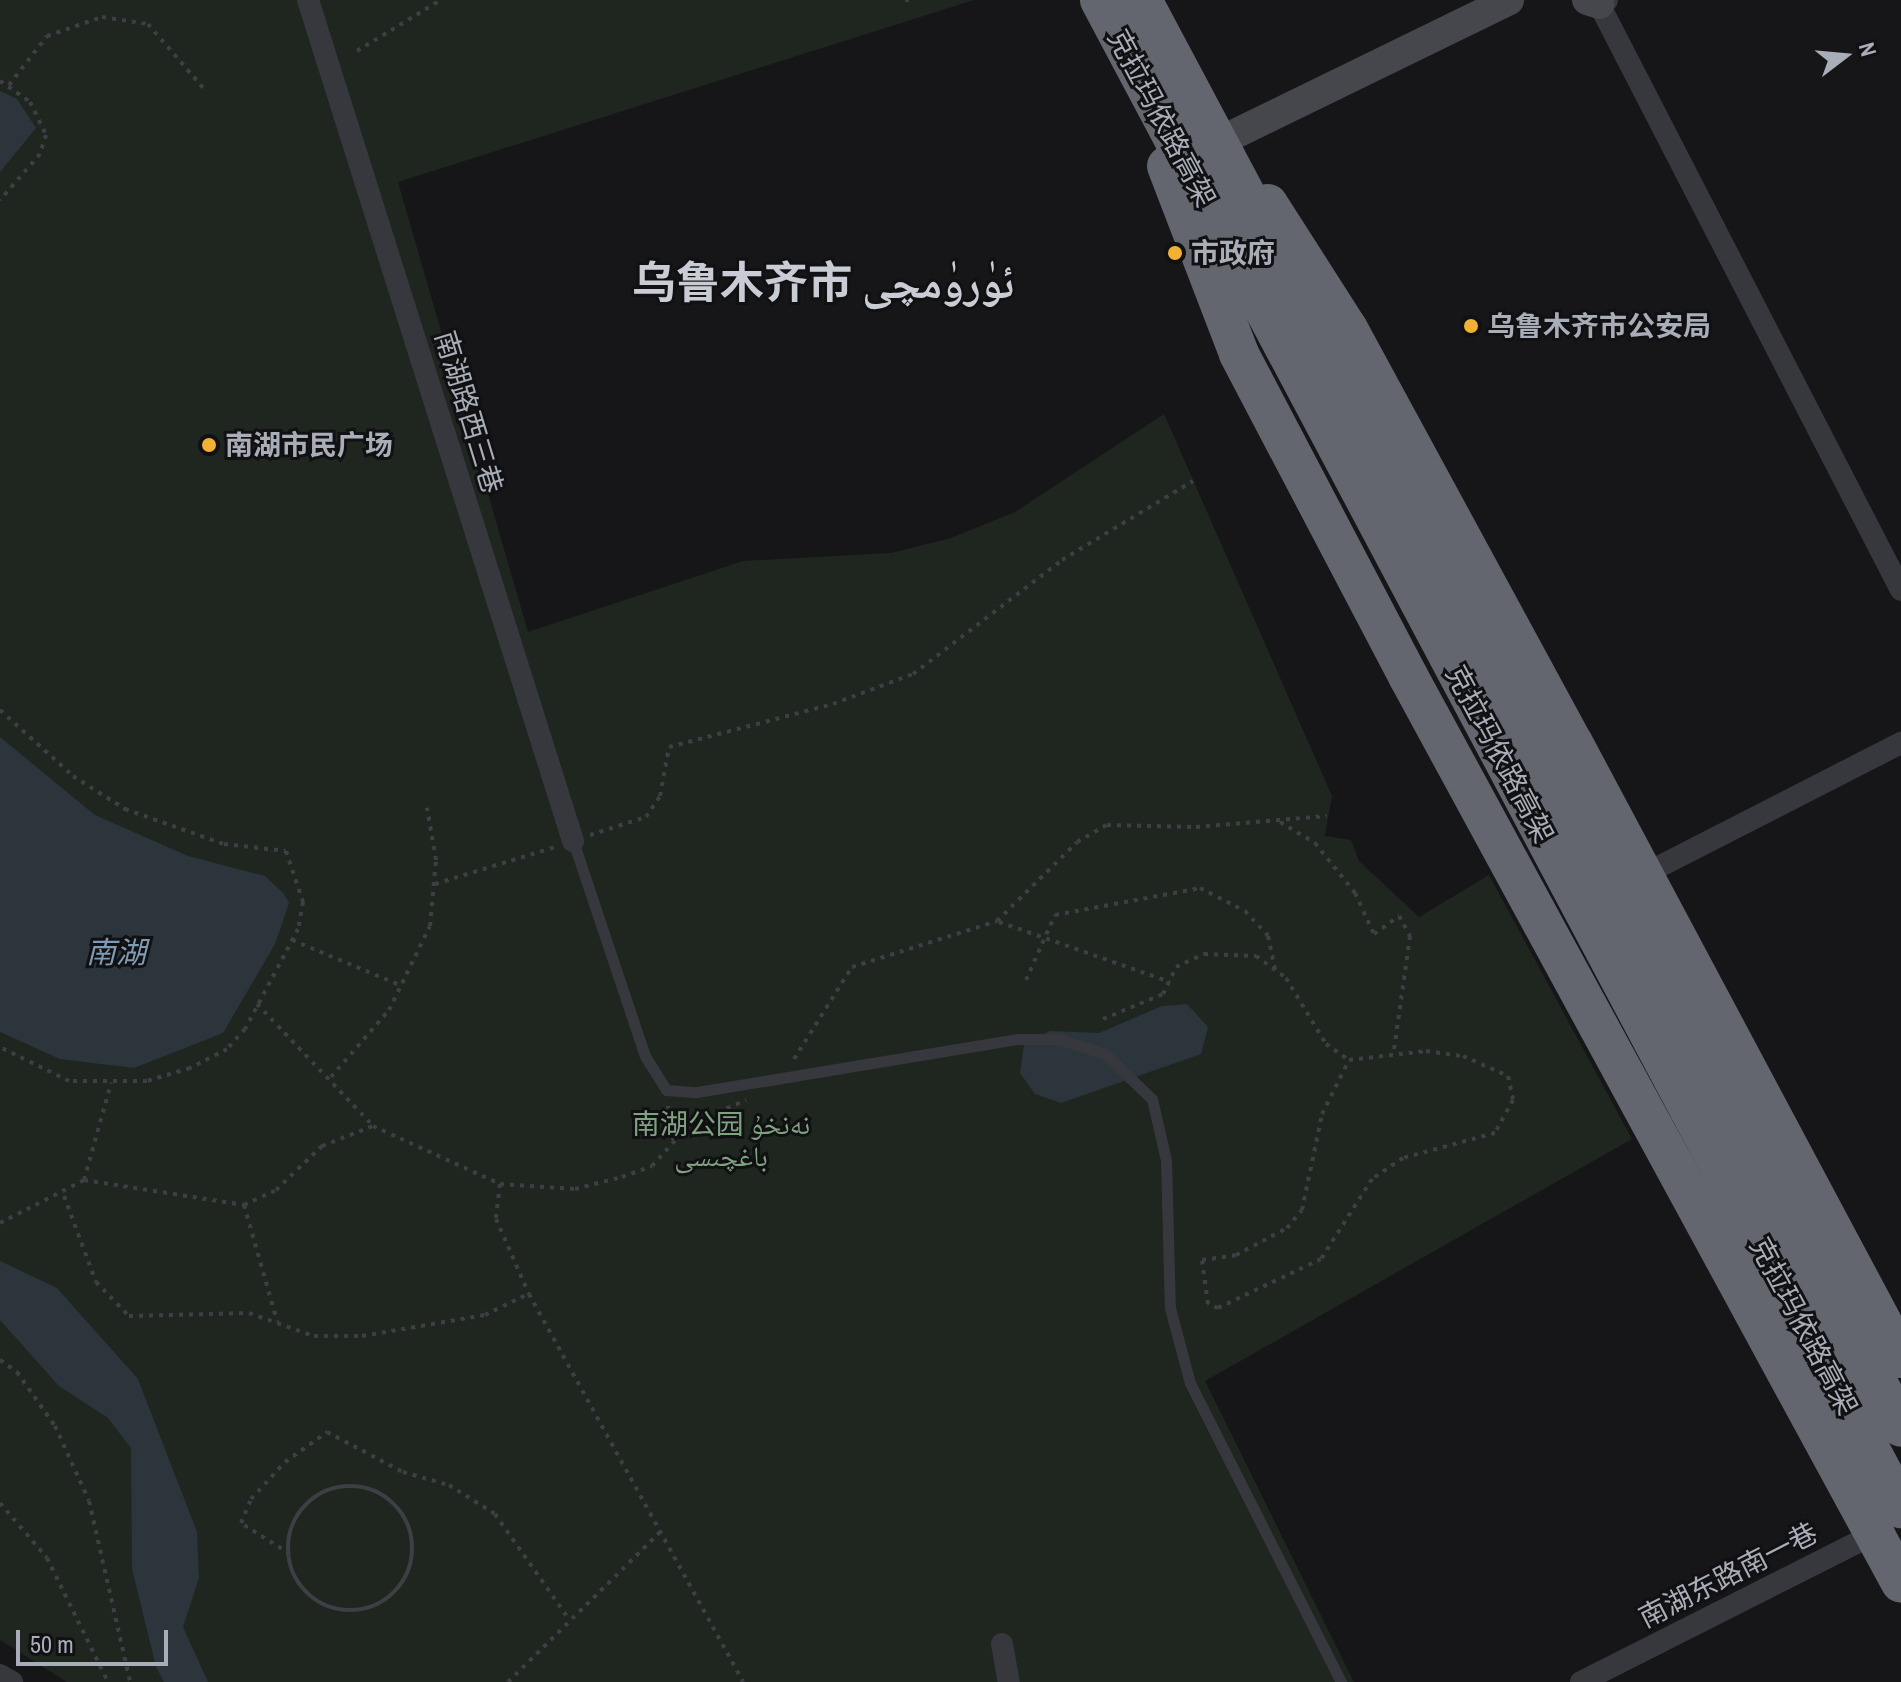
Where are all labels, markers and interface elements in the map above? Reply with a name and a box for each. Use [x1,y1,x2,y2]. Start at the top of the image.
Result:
north arrow [1805,16,1885,96]
street label: 克拉玛依路高架 [1101,24,1223,212]
text: N [1852,39,1884,60]
place label: 市政府 [1191,236,1275,270]
marker: 市政府 [1166,244,1184,262]
district label: 乌鲁木齐市 ئۈرۈمچى [632,256,1014,308]
place label: 乌鲁木齐市公安局 [1487,309,1711,343]
marker: 乌鲁木齐市公安局 [1462,317,1480,335]
street label: 南湖路西三巷 [428,327,510,497]
place label: 南湖市民广场 [225,428,393,462]
marker: 南湖市民广场 [200,436,218,454]
street label: 克拉玛依路高架 [1439,660,1561,848]
water label: 南湖 [86,934,146,970]
park label: 南湖公园 نەنخۇ باغچىسى [632,1107,810,1173]
street label: 克拉玛依路高架 [1743,1232,1865,1420]
street label: 南湖东路南一巷 [1633,1516,1823,1634]
scale bar [20,1614,172,1664]
text: 50 m [30,1628,74,1660]

